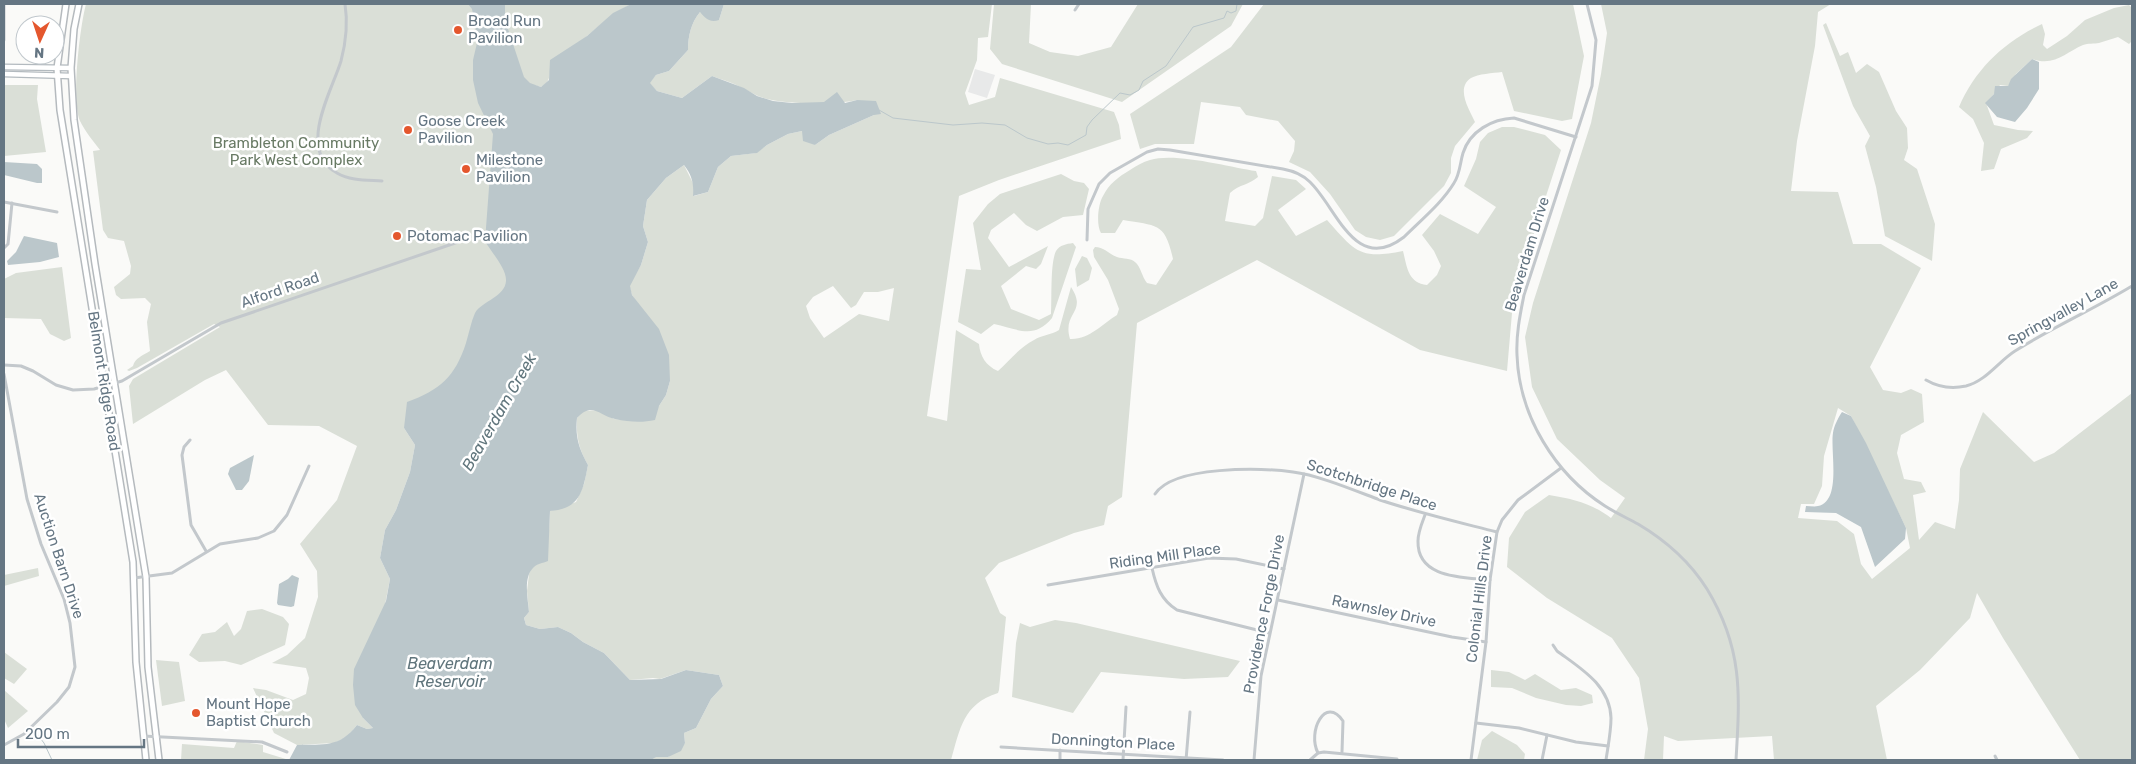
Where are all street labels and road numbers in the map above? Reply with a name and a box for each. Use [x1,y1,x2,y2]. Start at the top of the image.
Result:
street label: Beaverdam Drive [1501,195,1553,313]
street label: Alford Road [238,268,322,312]
street label: Springvalley Lane [2005,274,2121,350]
street label: Belmont Ridge Road [84,310,124,452]
street label: Scotchbridge Place [1305,455,1439,515]
street label: Auction Barn Drive [30,491,88,621]
street label: Providence Forge Drive [1240,533,1288,695]
street label: Colonial Hills Drive [1462,534,1496,664]
street label: Riding Mill Place [1108,539,1222,573]
street label: Rawnsley Drive [1330,591,1438,631]
street label: Donnington Place [1050,730,1176,754]

